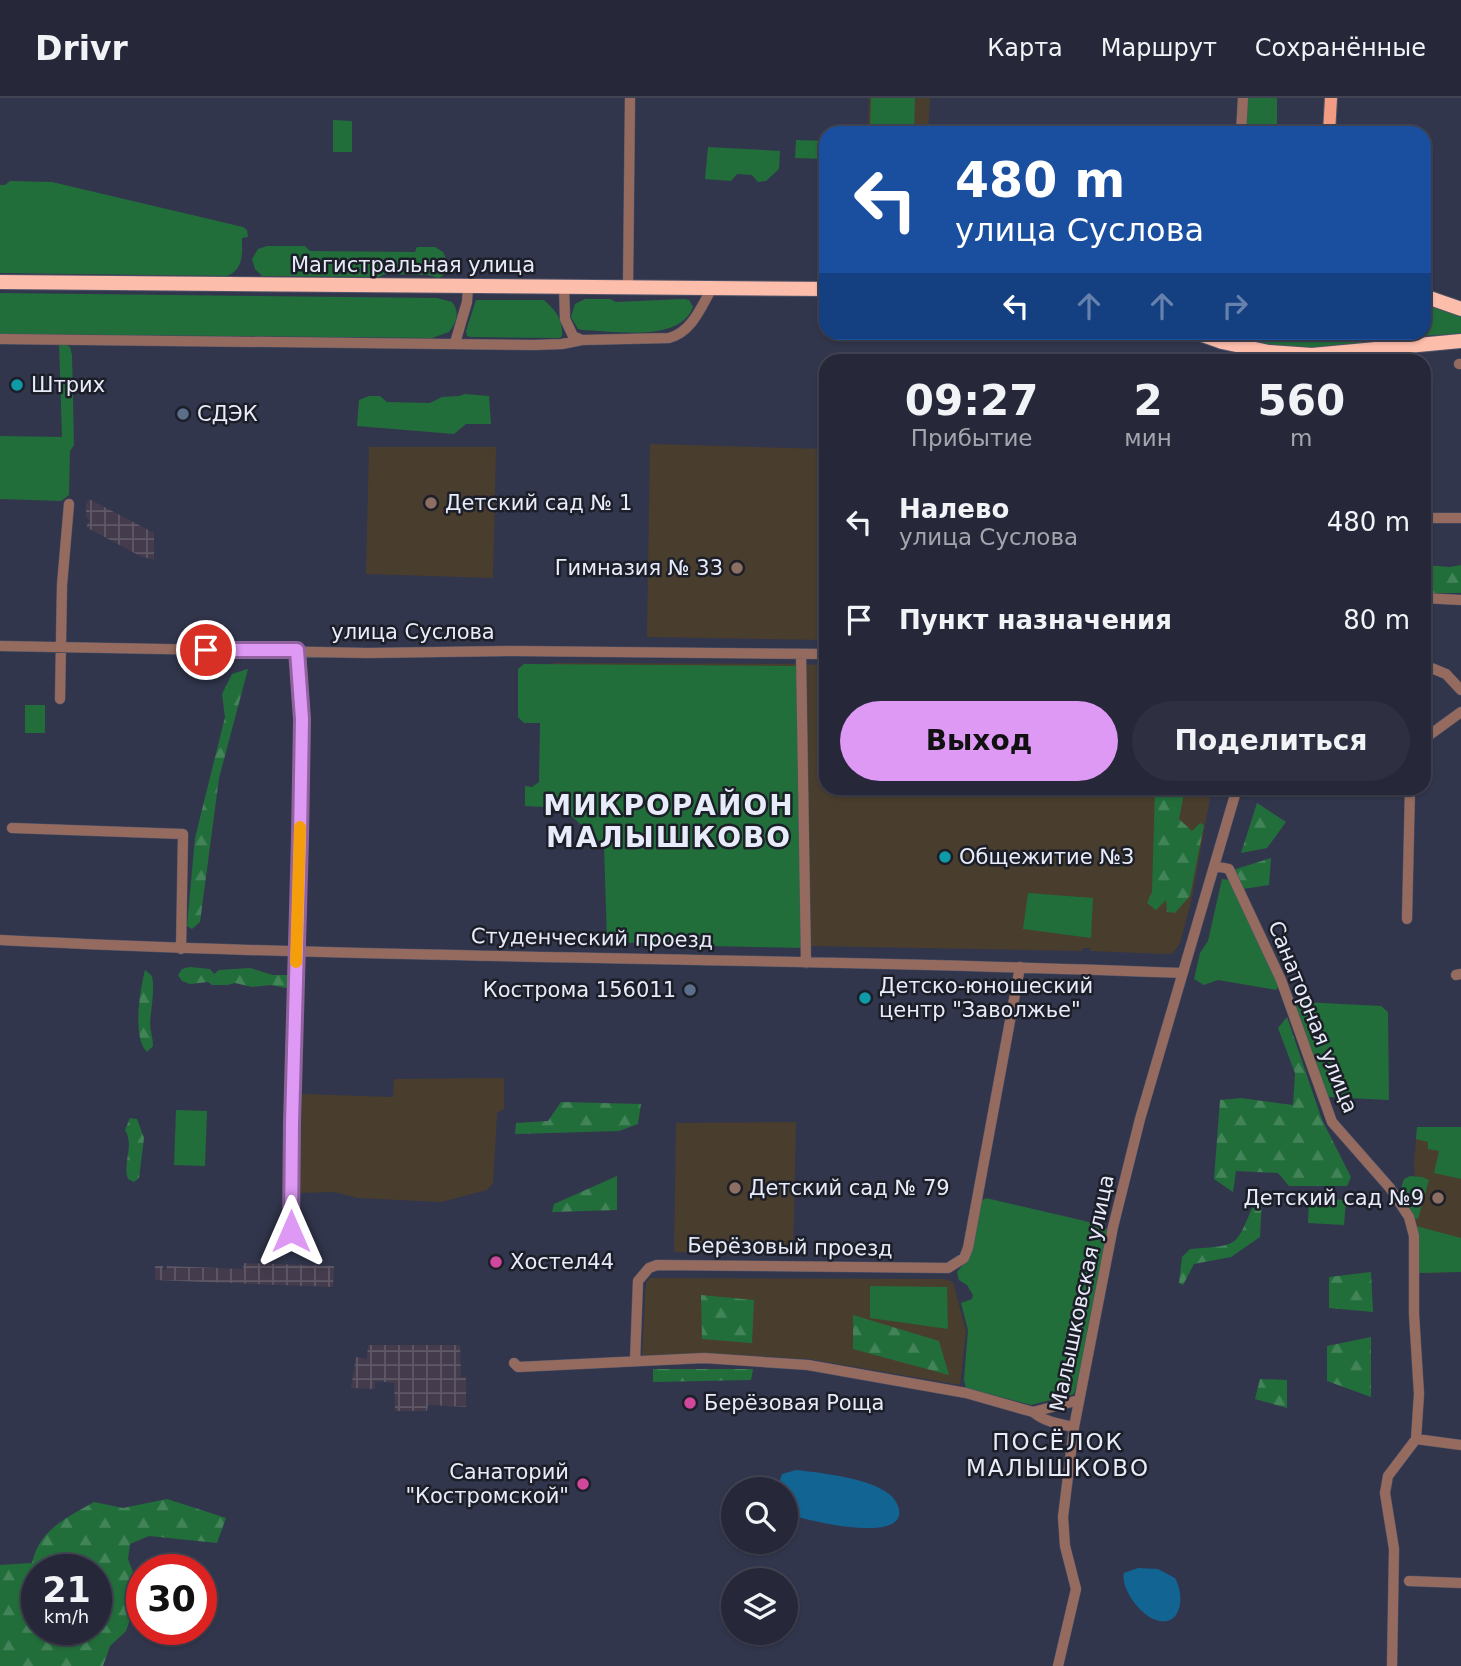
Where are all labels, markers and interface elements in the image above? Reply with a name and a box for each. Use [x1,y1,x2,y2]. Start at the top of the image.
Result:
text: Drivr [35,29,128,68]
text: Карта [987,34,1063,62]
text: Маршрут [1101,34,1217,62]
text: Сохранённые [1255,34,1426,62]
text: 480 m [955,152,1125,209]
icon: left [840,154,931,245]
text: улица Суслова [955,211,1204,249]
street label: Магистральная улица [291,253,535,277]
icon: left [997,287,1035,325]
icon: ahead [1070,287,1108,325]
icon: ahead [1143,287,1181,325]
icon: right [1216,287,1254,325]
place label: Штрих [31,373,105,397]
text: 09:27 [905,376,1039,425]
text: 2 [1133,376,1163,425]
text: 560 [1257,376,1345,425]
marker: Штрих [9,377,25,393]
place label: СДЭК [197,402,258,426]
marker: СДЭК [175,406,191,422]
text: Прибытие [911,425,1033,451]
text: мин [1124,425,1172,451]
text: m [1290,425,1313,451]
place label: Детский сад № 1 [445,491,632,515]
text: Налево [899,494,1009,524]
marker: Детский сад № 1 [423,495,439,511]
icon: left [840,503,878,541]
text: 480 m [1327,507,1410,537]
text: улица Суслова [899,524,1078,550]
place label: Гимназия № 33 [555,556,723,580]
marker: Гимназия № 33 [729,560,745,576]
icon: arrive [840,601,878,639]
text: Пункт назначения [899,605,1172,635]
text: 80 m [1343,605,1410,635]
pin [176,620,236,680]
street label: улица Суслова [331,620,495,644]
icon: arrive [187,631,225,669]
button: Выход [840,701,1118,781]
button: Поделиться [1132,701,1410,781]
district label: МИКРОРАЙОН МАЛЫШКОВО [543,788,795,854]
place label: Общежитие №3 [959,845,1134,869]
marker: Общежитие №3 [937,849,953,865]
street label: Санаторная улица [1263,917,1363,1117]
street label: Студенческий проезд [471,924,713,952]
place label: Детско-юношеский центр "Заволжье" [879,974,1093,1022]
place label: Кострома 156011 [483,978,676,1002]
marker: Кострома 156011 [682,982,698,998]
marker: Детско-юношеский центр "Заволжье" [857,990,873,1006]
street label: Малышковская улица [1045,1173,1119,1413]
place label: Детский сад № 79 [749,1176,950,1200]
marker: Детский сад № 79 [727,1180,743,1196]
place label: Детский сад №9 [1243,1186,1424,1210]
marker: Детский сад №9 [1430,1190,1446,1206]
position arrow [254,1194,328,1268]
street label: Берёзовый проезд [687,1233,893,1261]
place label: Хостел44 [510,1250,614,1274]
marker: Хостел44 [488,1254,504,1270]
place label: Берёзовая Роща [704,1391,884,1415]
marker: Берёзовая Роща [682,1395,698,1411]
district label: ПОСЁЛОК МАЛЫШКОВО [966,1428,1150,1481]
place label: Санаторий "Костромской" [405,1460,569,1508]
marker: Санаторий "Костромской" [575,1476,591,1492]
map controls [721,1477,798,1645]
button: search [721,1477,798,1554]
speed limit sign: 30 [126,1554,217,1645]
button: layers [721,1568,798,1645]
text: 21 [42,1570,91,1610]
text: km/h [44,1606,89,1627]

